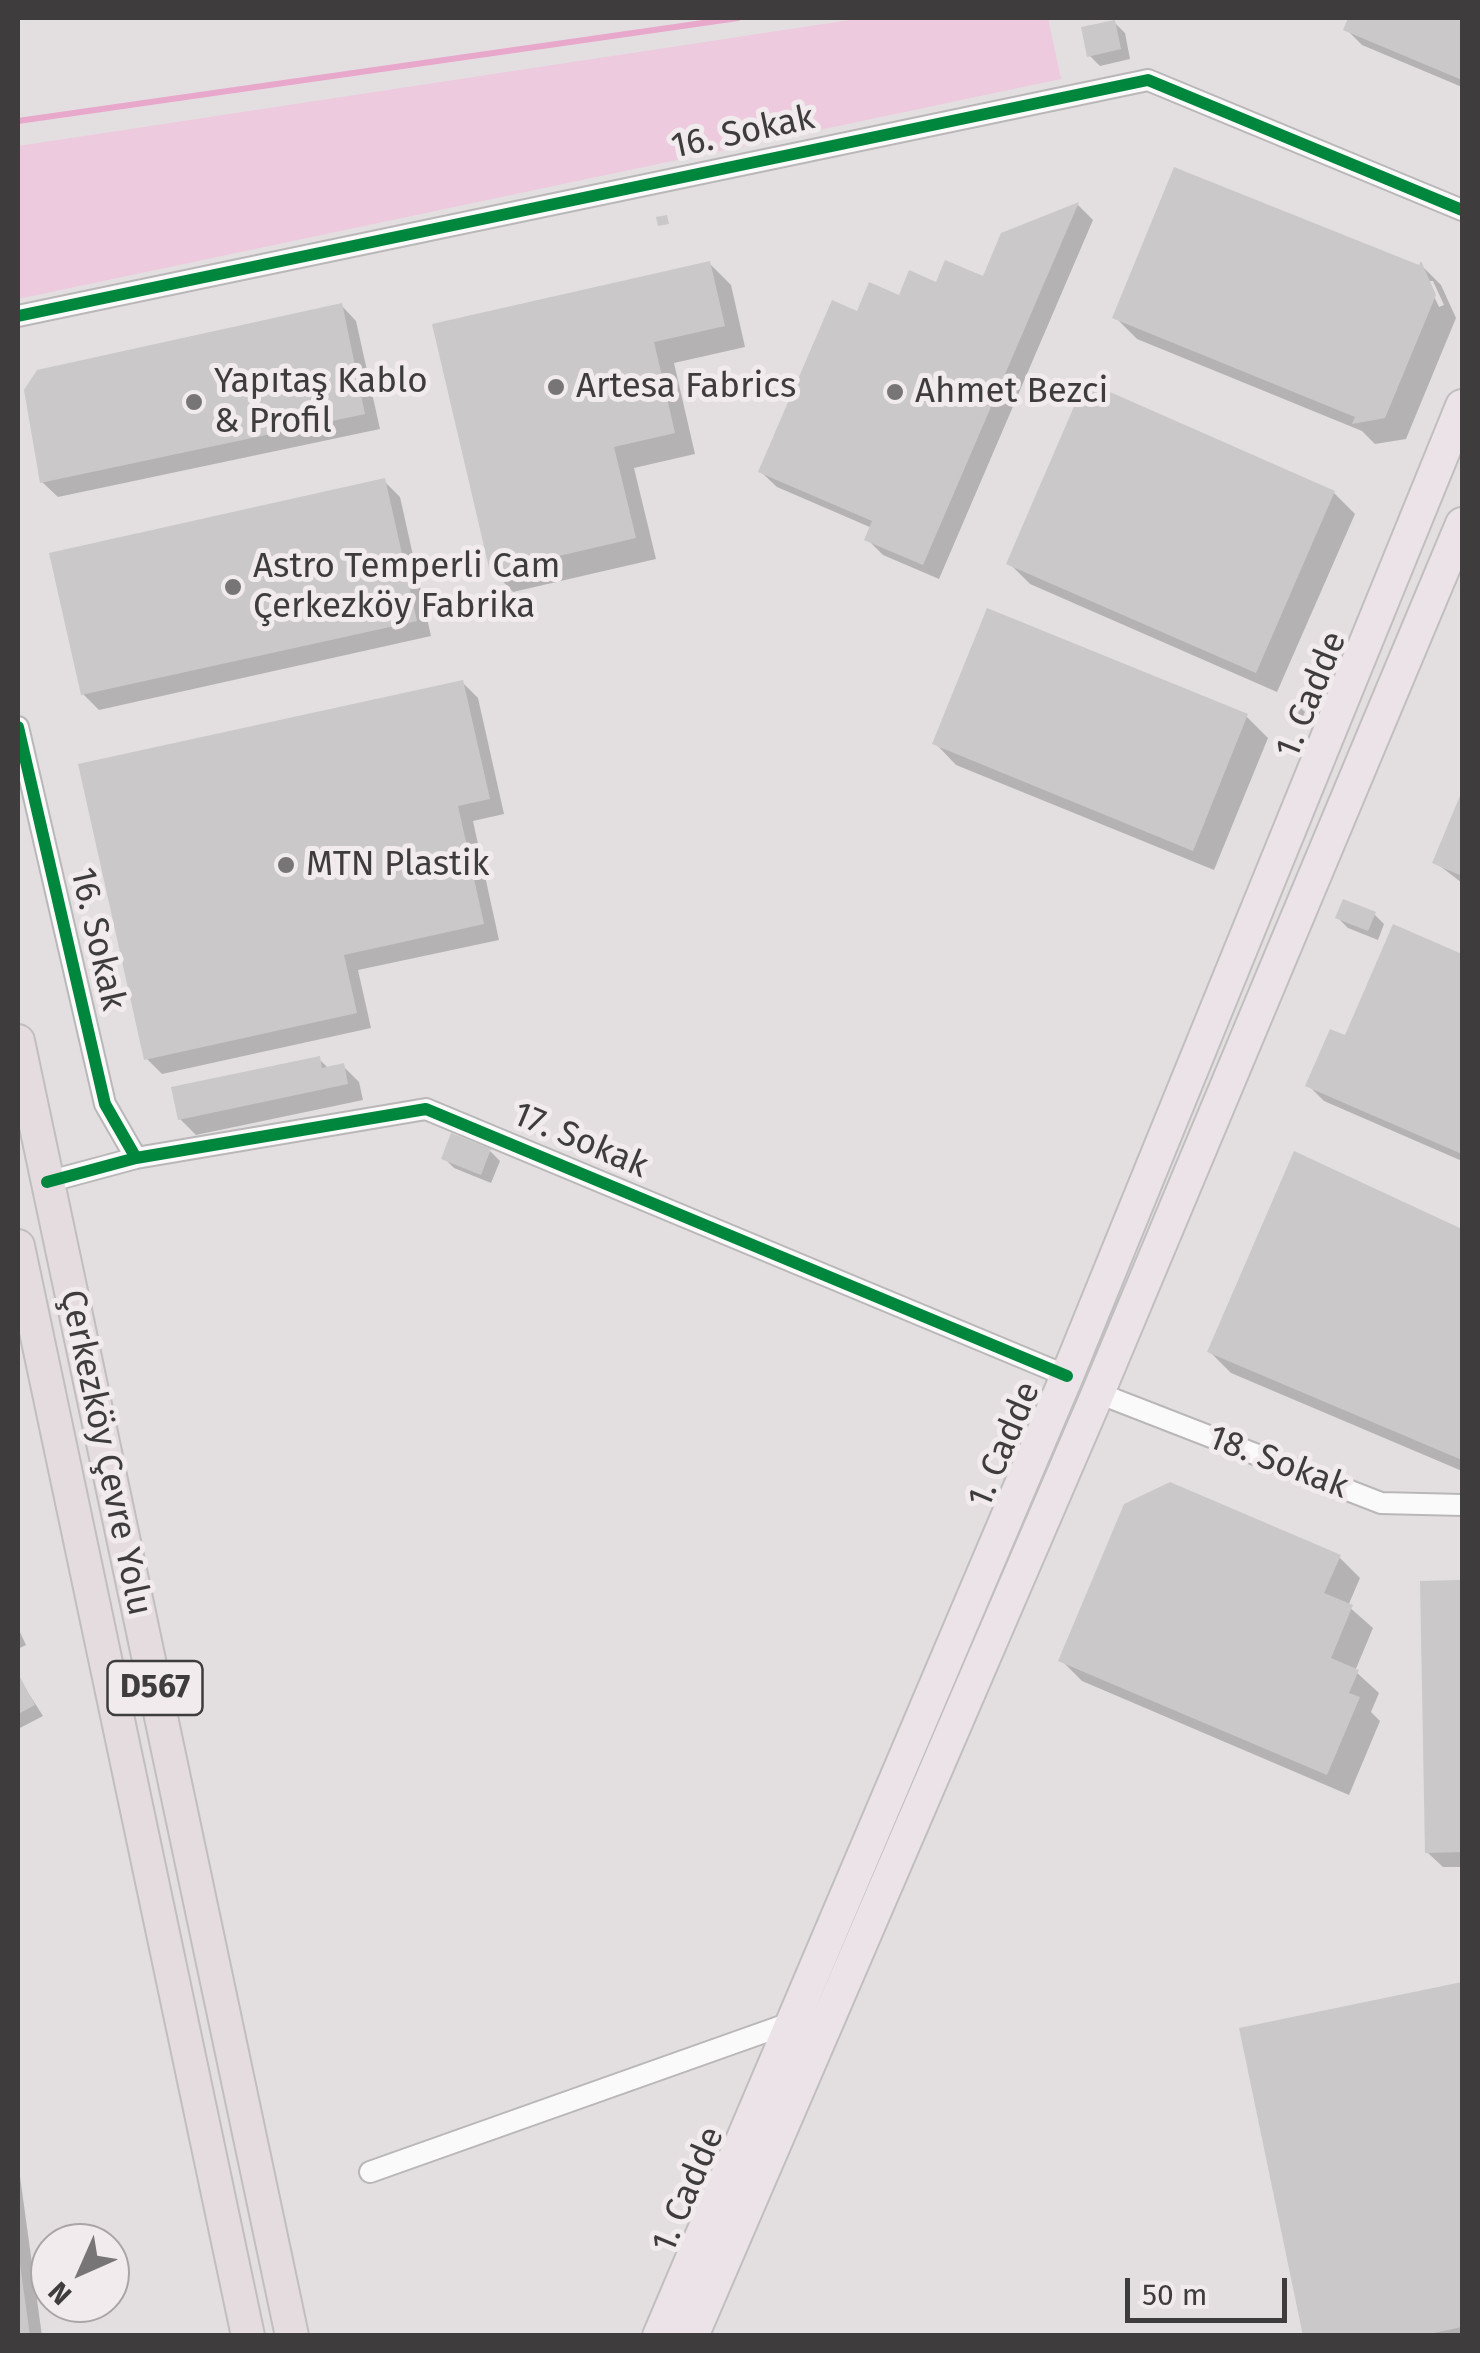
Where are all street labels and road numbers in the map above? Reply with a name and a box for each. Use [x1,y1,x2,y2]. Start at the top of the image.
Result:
street label: 16. Sokak [668,97,818,169]
street label: 1. Cadde [1268,626,1356,764]
street label: 16. Sokak [60,863,134,1015]
street label: 17. Sokak [506,1094,654,1188]
street label: Çerkezköy Çevre Yolu [50,1286,160,1620]
street label: 1. Cadde [960,1376,1050,1514]
street label: 18. Sokak [1202,1417,1354,1509]
road number: D567 [108,1661,202,1715]
street label: 1. Cadde [644,2121,734,2259]

